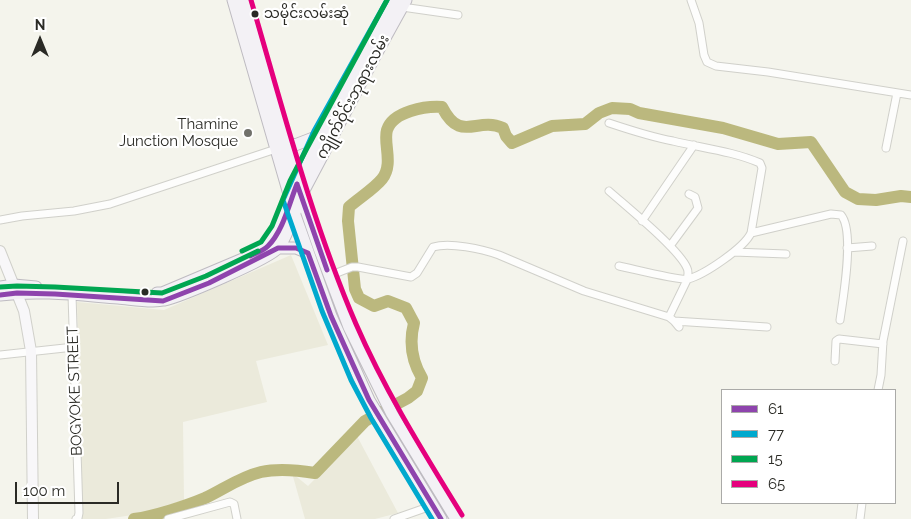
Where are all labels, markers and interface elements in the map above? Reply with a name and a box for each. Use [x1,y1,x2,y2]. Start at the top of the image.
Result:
place label: သမိုင်းလမ်းဆုံ [264,6,349,22]
marker: သမိုင်းလမ်းဆုံ [250,9,260,19]
north arrow [15,15,65,65]
text: N [35,17,45,33]
street label: ကျိုက်ဝိုင်းဘုရားလမ်း [313,32,393,162]
place label: Thamine Junction Mosque [119,115,238,150]
marker: Thamine Junction Mosque [242,127,254,139]
unlabelled marker [140,287,150,297]
street label: BOGYOKE STREET [64,326,86,456]
legend [721,389,896,504]
text: 61 [768,400,783,418]
text: 77 [768,425,784,443]
text: 15 [768,450,783,468]
scale bar [18,472,121,504]
text: 65 [768,475,785,493]
text: 100 m [23,482,65,500]

